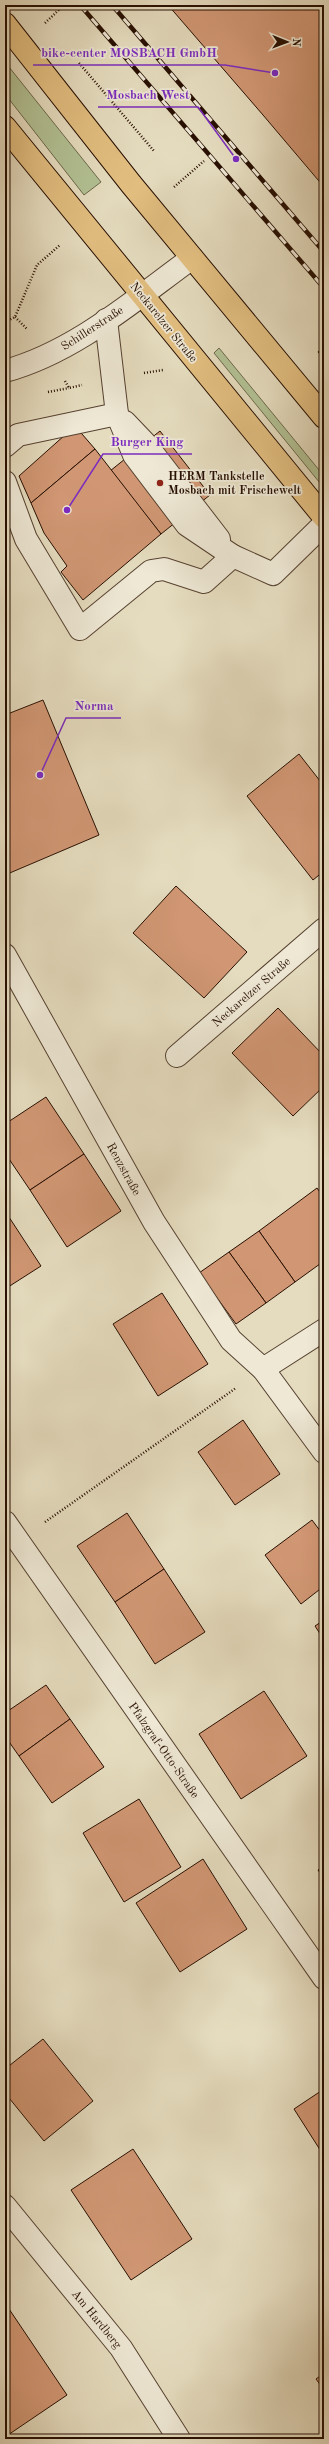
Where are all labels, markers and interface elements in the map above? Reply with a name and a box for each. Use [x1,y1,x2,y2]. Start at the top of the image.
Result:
north arrow [267,22,307,62]
text: N [290,38,301,47]
callout: bike-center MOSBACH GmbH [33,40,225,65]
text: bike-center MOSBACH GmbH [41,47,217,60]
callout: Mosbach West [98,82,198,107]
text: Mosbach West [106,89,190,102]
street label: Neckarelzer Straße [127,280,199,365]
street label: Schillerstraße [59,304,126,353]
callout: Burger King [103,429,192,454]
text: Burger King [111,436,184,449]
place label: HERM Tankstelle Mosbach mit Frischewelt [168,471,302,497]
marker: HERM Tankstelle Mosbach mit Frischewelt [155,478,165,488]
callout: Norma [66,693,121,718]
text: Norma [74,700,114,713]
street label: Neckarelzer Straße [210,955,293,1030]
street label: Renzstraße [104,1141,143,1198]
street label: Pfalzgraf-Otto-Straße [126,1701,201,1801]
street label: Am Hardberg [69,2288,124,2352]

